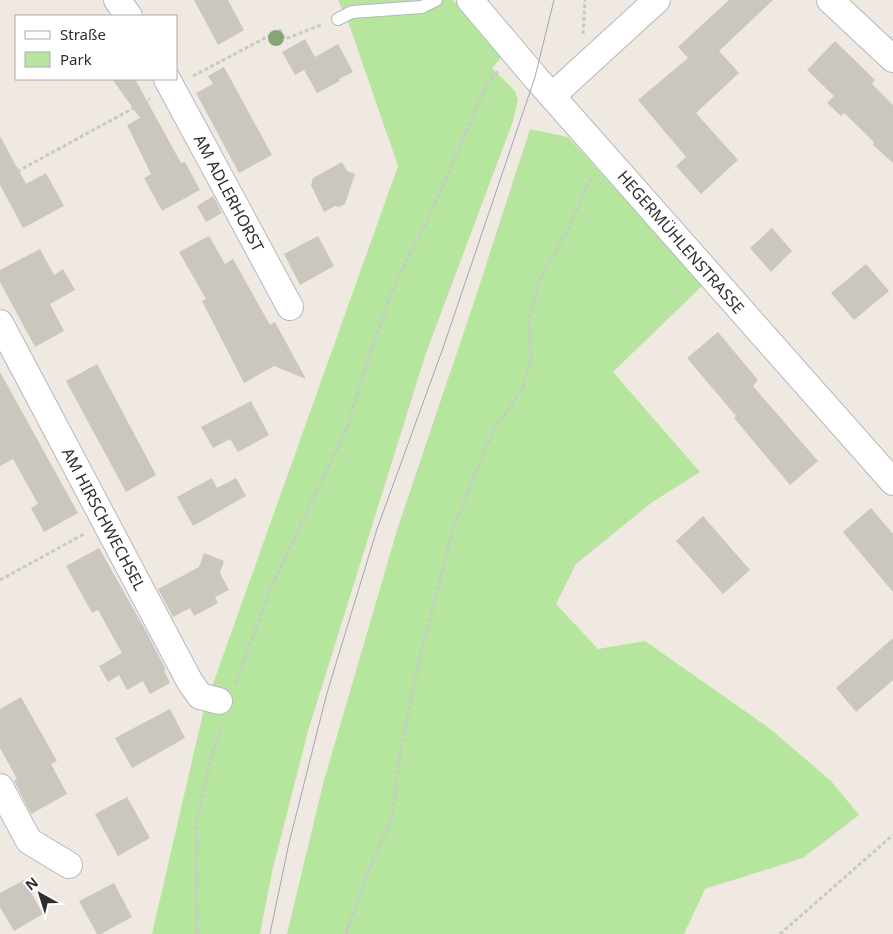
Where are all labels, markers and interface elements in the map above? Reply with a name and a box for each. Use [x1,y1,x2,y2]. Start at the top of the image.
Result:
legend [15,15,178,80]
text: Straße [60,24,106,44]
text: Park [60,49,92,69]
street label: AM ADLERHORST [189,130,269,256]
street label: HEGERMÜHLENSTRASSE [613,166,749,318]
street label: AM HIRSCHWECHSEL [57,444,151,594]
north arrow [15,869,65,919]
text: N [21,873,42,894]

